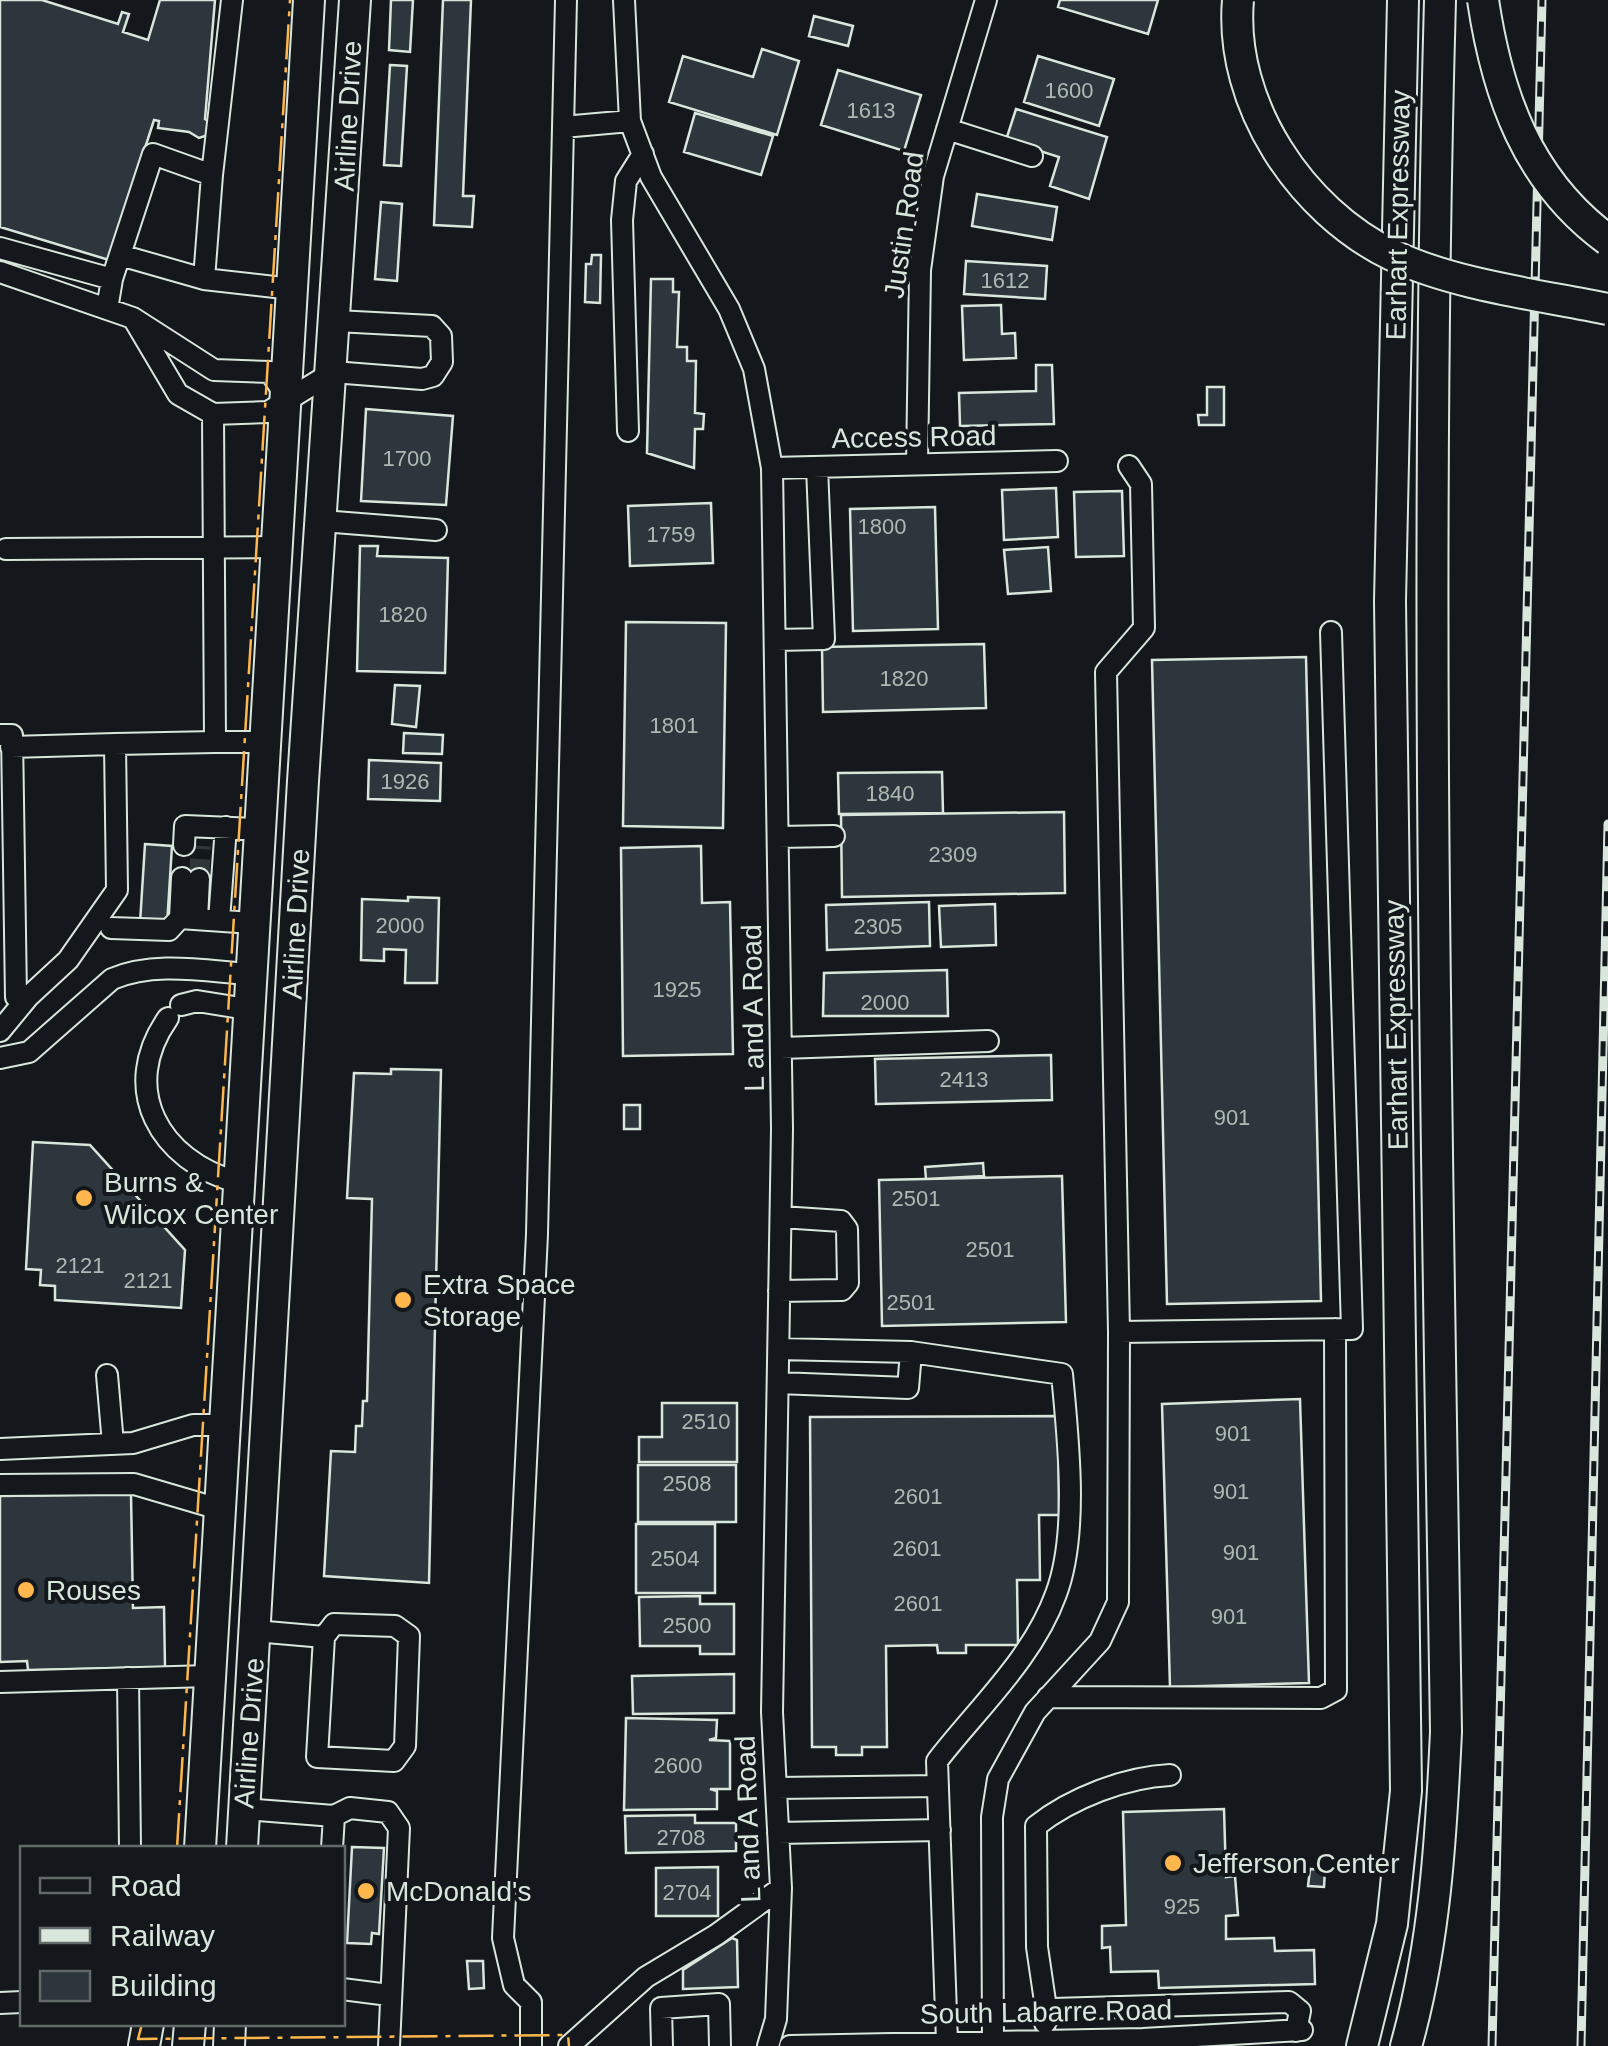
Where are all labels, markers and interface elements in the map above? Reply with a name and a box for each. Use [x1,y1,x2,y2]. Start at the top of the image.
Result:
street label: Airline Drive [329,40,367,192]
house number: 1600 [1045,78,1093,103]
street label: Earhart Expressway [1380,89,1416,341]
house number: 1613 [847,98,895,123]
street label: Justin Road [878,150,930,300]
house number: 1612 [981,268,1029,293]
street label: Access Road [831,420,997,454]
house number: 1700 [383,446,431,471]
house number: 1800 [858,514,906,539]
house number: 1759 [647,522,695,547]
house number: 1820 [379,602,427,627]
house number: 1820 [880,666,928,691]
house number: 1801 [650,713,698,738]
house number: 1926 [381,769,429,794]
house number: 1840 [866,781,914,806]
house number: 2309 [929,842,977,867]
street label: Airline Drive [277,848,315,1000]
street label: Earhart Expressway [1378,899,1414,1151]
house number: 2000 [376,913,424,938]
house number: 2305 [854,914,902,939]
street label: L and A Road [736,924,770,1092]
house number: 1925 [653,977,701,1002]
house number: 2000 [861,990,909,1015]
house number: 2413 [940,1067,988,1092]
house number: 901 [1214,1105,1250,1130]
place label: Burns & Wilcox Center [104,1167,278,1230]
house number: 2501 [892,1186,940,1211]
marker: Burns & Wilcox Center [73,1187,95,1209]
house number: 2501 [966,1237,1014,1262]
house number: 2121 [56,1253,104,1278]
house number: 2121 [124,1268,172,1293]
place label: Extra Space Storage [423,1269,576,1332]
marker: Extra Space Storage [392,1289,414,1311]
house number: 2501 [887,1290,935,1315]
house number: 2510 [682,1409,730,1434]
house number: 901 [1215,1421,1251,1446]
house number: 2508 [663,1471,711,1496]
house number: 901 [1213,1479,1249,1504]
house number: 2601 [894,1484,942,1509]
house number: 2601 [893,1536,941,1561]
house number: 901 [1223,1540,1259,1565]
house number: 2504 [651,1546,699,1571]
place label: Rouses [46,1575,141,1606]
marker: Rouses [15,1579,37,1601]
house number: 2601 [894,1591,942,1616]
house number: 901 [1211,1604,1247,1629]
house number: 2500 [663,1613,711,1638]
street label: Airline Drive [228,1657,270,1809]
street label: L and A Road [730,1735,766,1903]
house number: 2600 [654,1753,702,1778]
house number: 2708 [657,1825,705,1850]
legend [20,1846,345,2026]
place label: Jefferson Center [1193,1848,1400,1879]
marker: Jefferson Center [1162,1852,1184,1874]
text: Road [110,1869,182,1902]
place label: McDonald's [386,1876,531,1907]
marker: McDonald's [355,1880,377,1902]
house number: 2704 [663,1880,711,1905]
house number: 925 [1164,1894,1200,1919]
text: Railway [110,1919,215,1952]
text: Building [110,1969,217,2002]
street label: South Labarre Road [920,1994,1172,2030]

